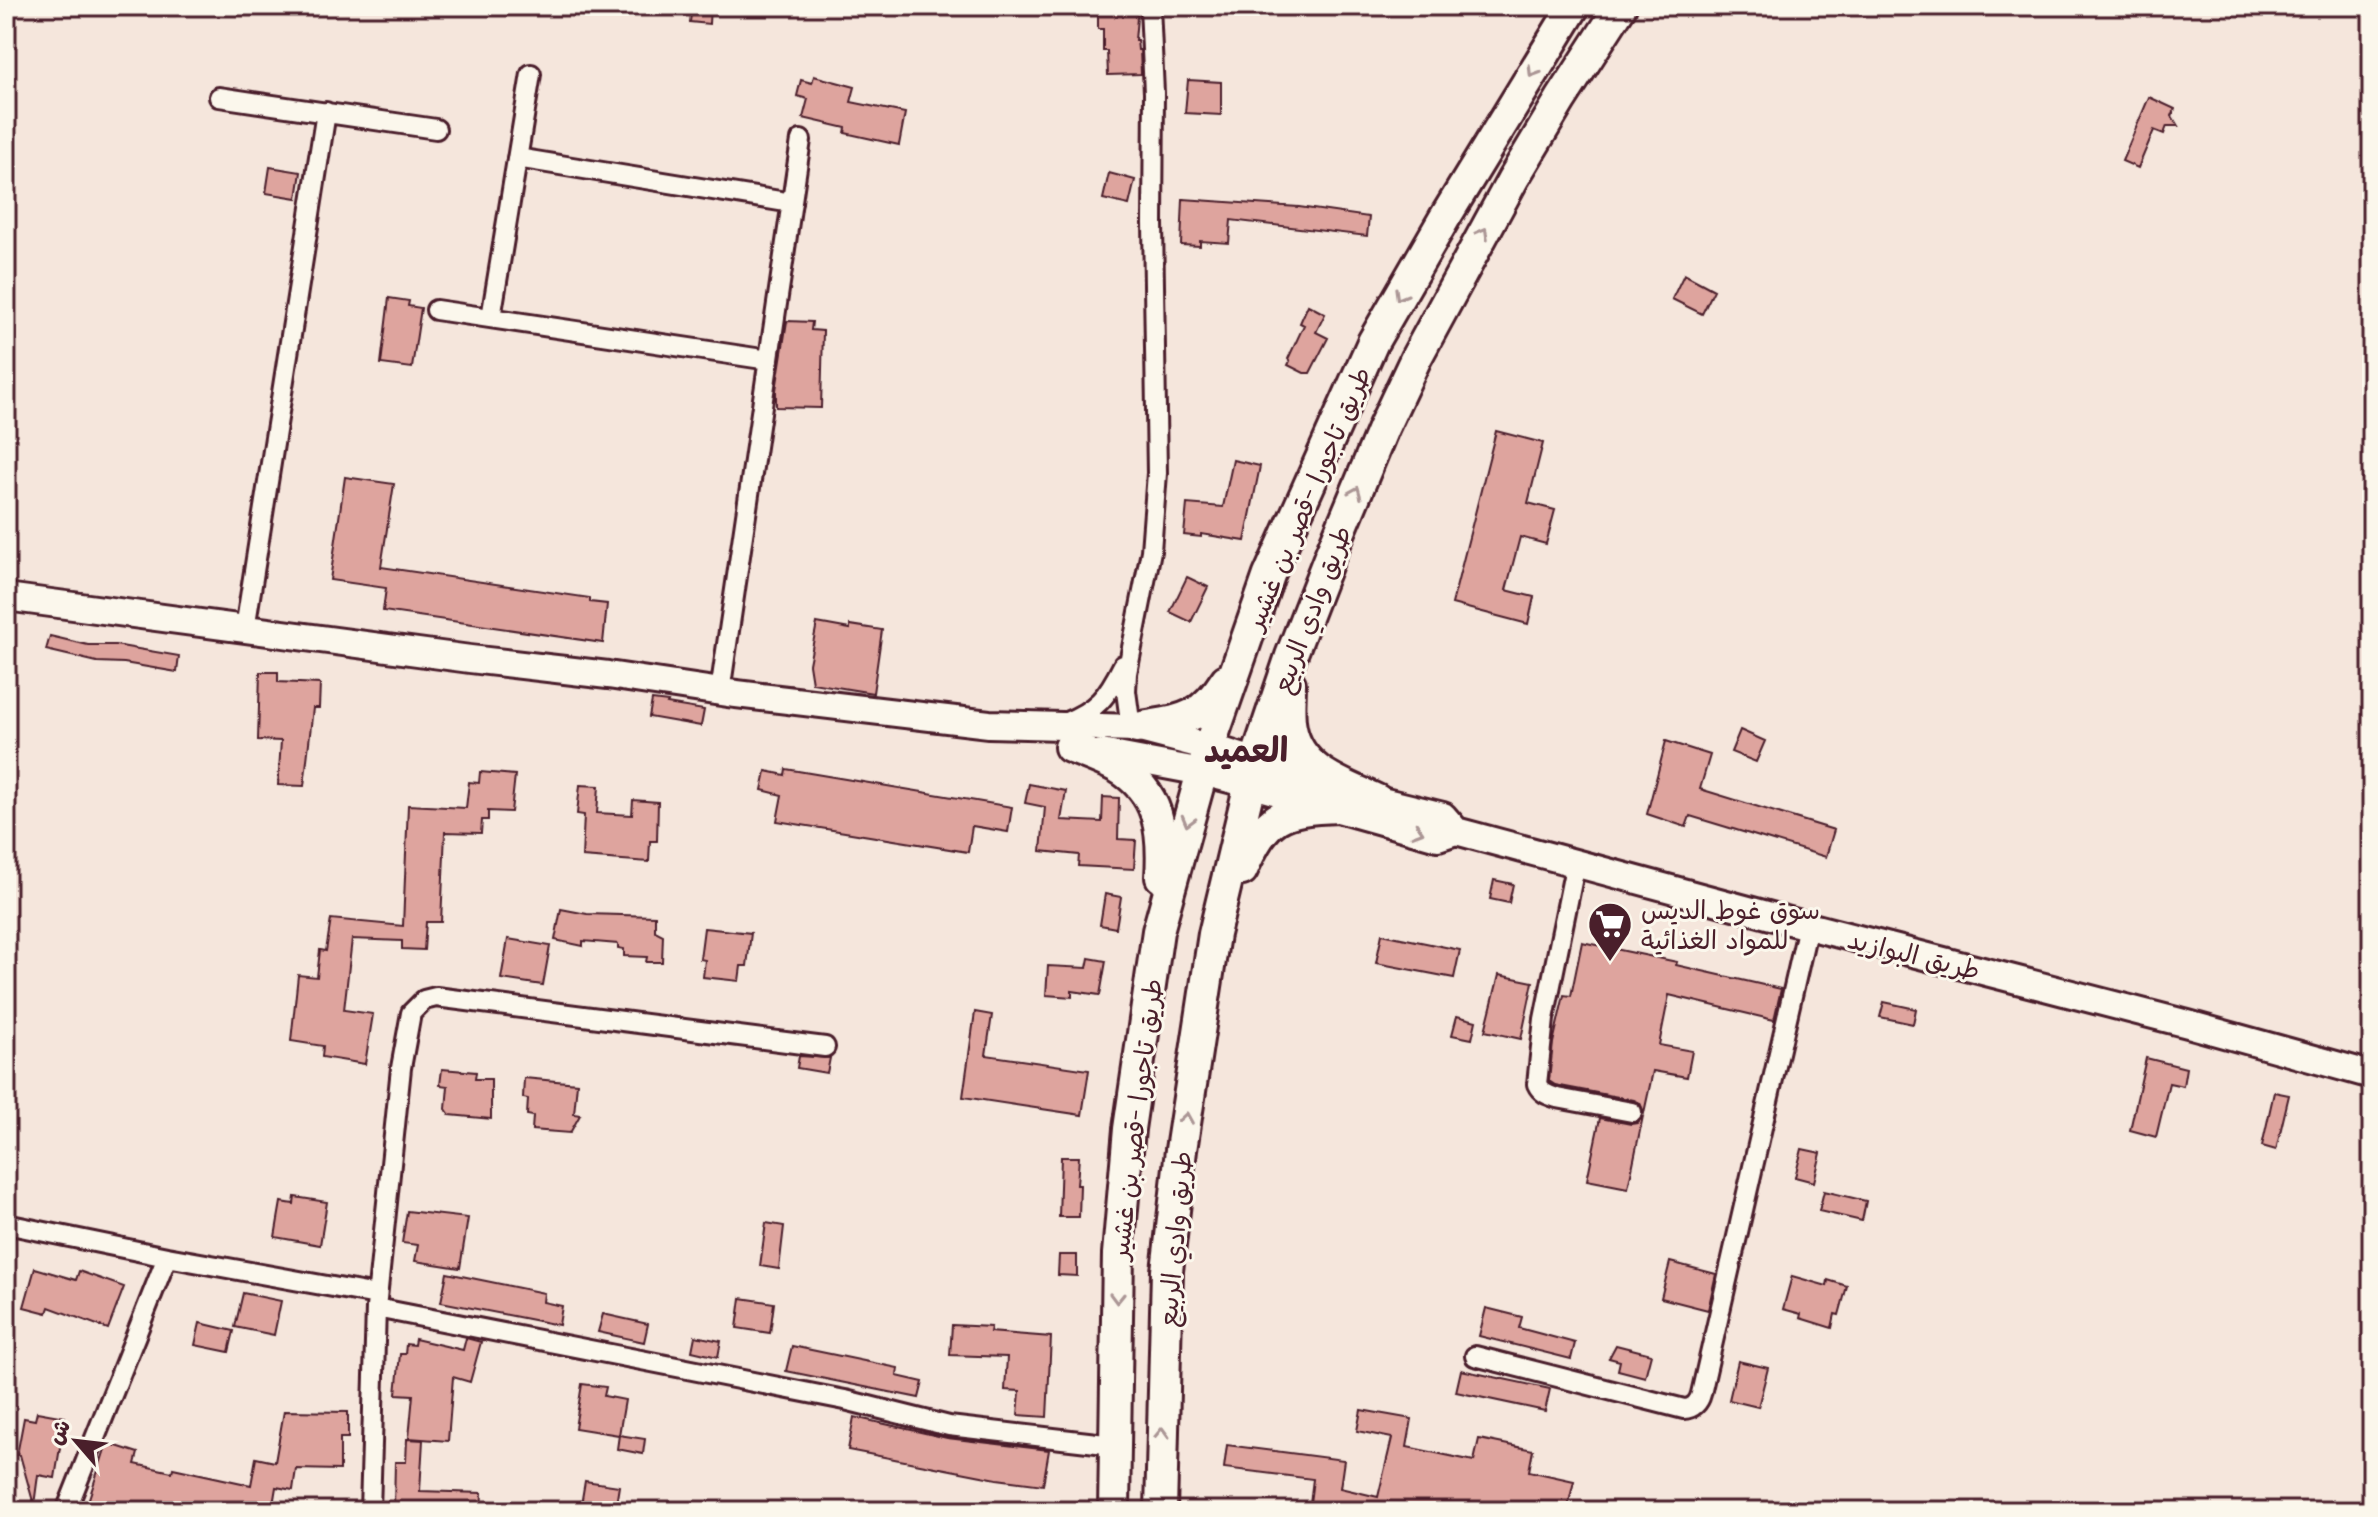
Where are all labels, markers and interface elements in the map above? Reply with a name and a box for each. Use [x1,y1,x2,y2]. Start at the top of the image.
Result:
one-way arrow [1527,63,1542,78]
one-way arrow [1473,227,1489,242]
one-way arrow [1394,287,1410,301]
street label: طريق تاجورا -قصر بن غشير [1235,361,1378,637]
one-way arrow [1347,486,1363,500]
street label: طريق وادي الربيع [1263,520,1361,699]
district label: العميد [1204,726,1288,771]
one-way arrow [1181,814,1198,828]
one-way arrow [1410,822,1424,838]
place label: سوق غوط الديس للمواد الغذائية [1641,892,1820,956]
supermarket icon: سوق غوط الديس للمواد الغذائية [1586,900,1634,963]
street label: طريق البوازيد [1844,921,1984,988]
street label: طريق تاجورا -قصر بن غشير [1101,977,1169,1263]
one-way arrow [1177,1111,1194,1125]
street label: طريق وادي الربيع [1149,1150,1202,1329]
one-way arrow [1108,1292,1126,1305]
north arrow [36,1401,116,1481]
text: ش [39,1414,76,1449]
one-way arrow [1154,1426,1171,1439]

